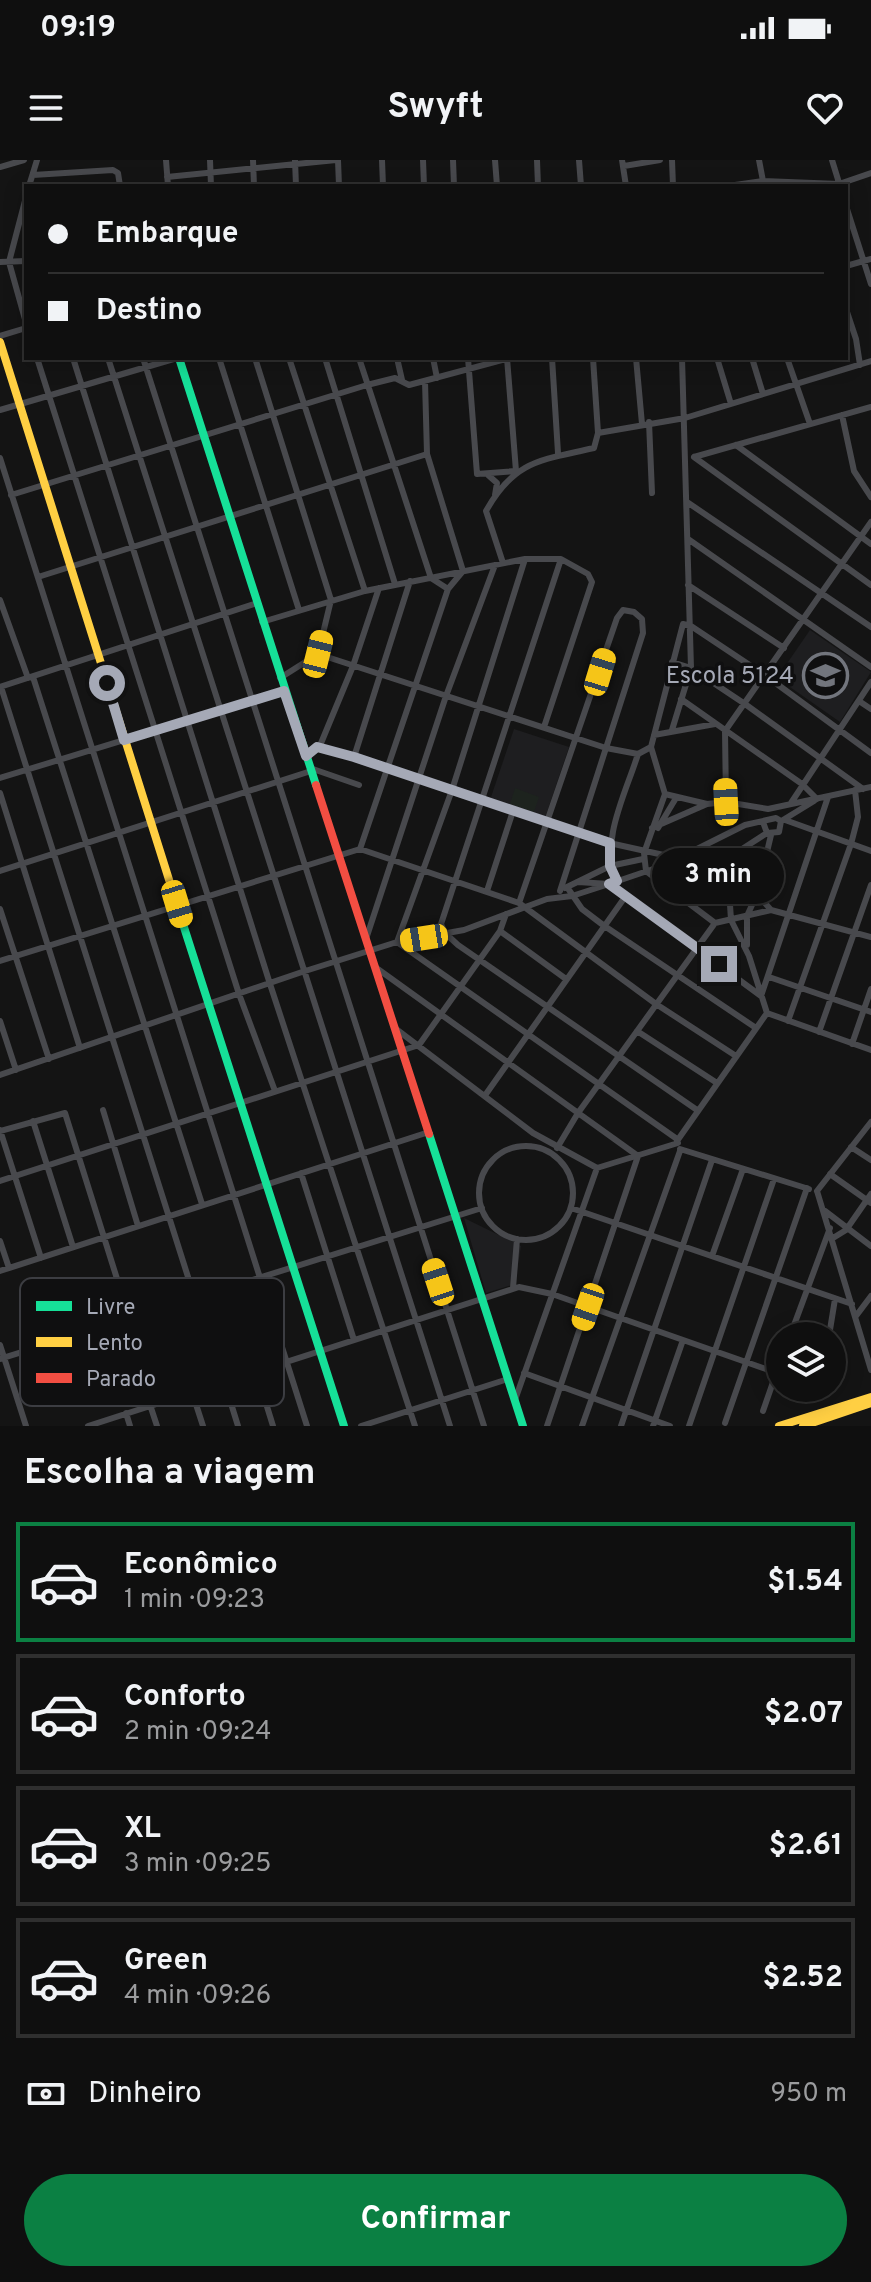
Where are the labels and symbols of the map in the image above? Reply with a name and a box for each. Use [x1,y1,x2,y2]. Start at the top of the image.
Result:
car [301,628,335,680]
car [582,646,618,698]
school or university icon: Escola 5124 [801,651,849,699]
place label: Escola 5124 [666,662,794,692]
route start [89,665,125,701]
car [713,777,739,827]
callout: 3 min [653,848,785,904]
car [159,878,195,930]
car [398,922,450,954]
route end [701,946,737,982]
car [419,1255,457,1309]
legend [20,1278,284,1406]
car [569,1280,607,1334]
text: Livre [86,1295,135,1322]
text: Lento [86,1331,143,1358]
text: Parado [86,1367,156,1394]

